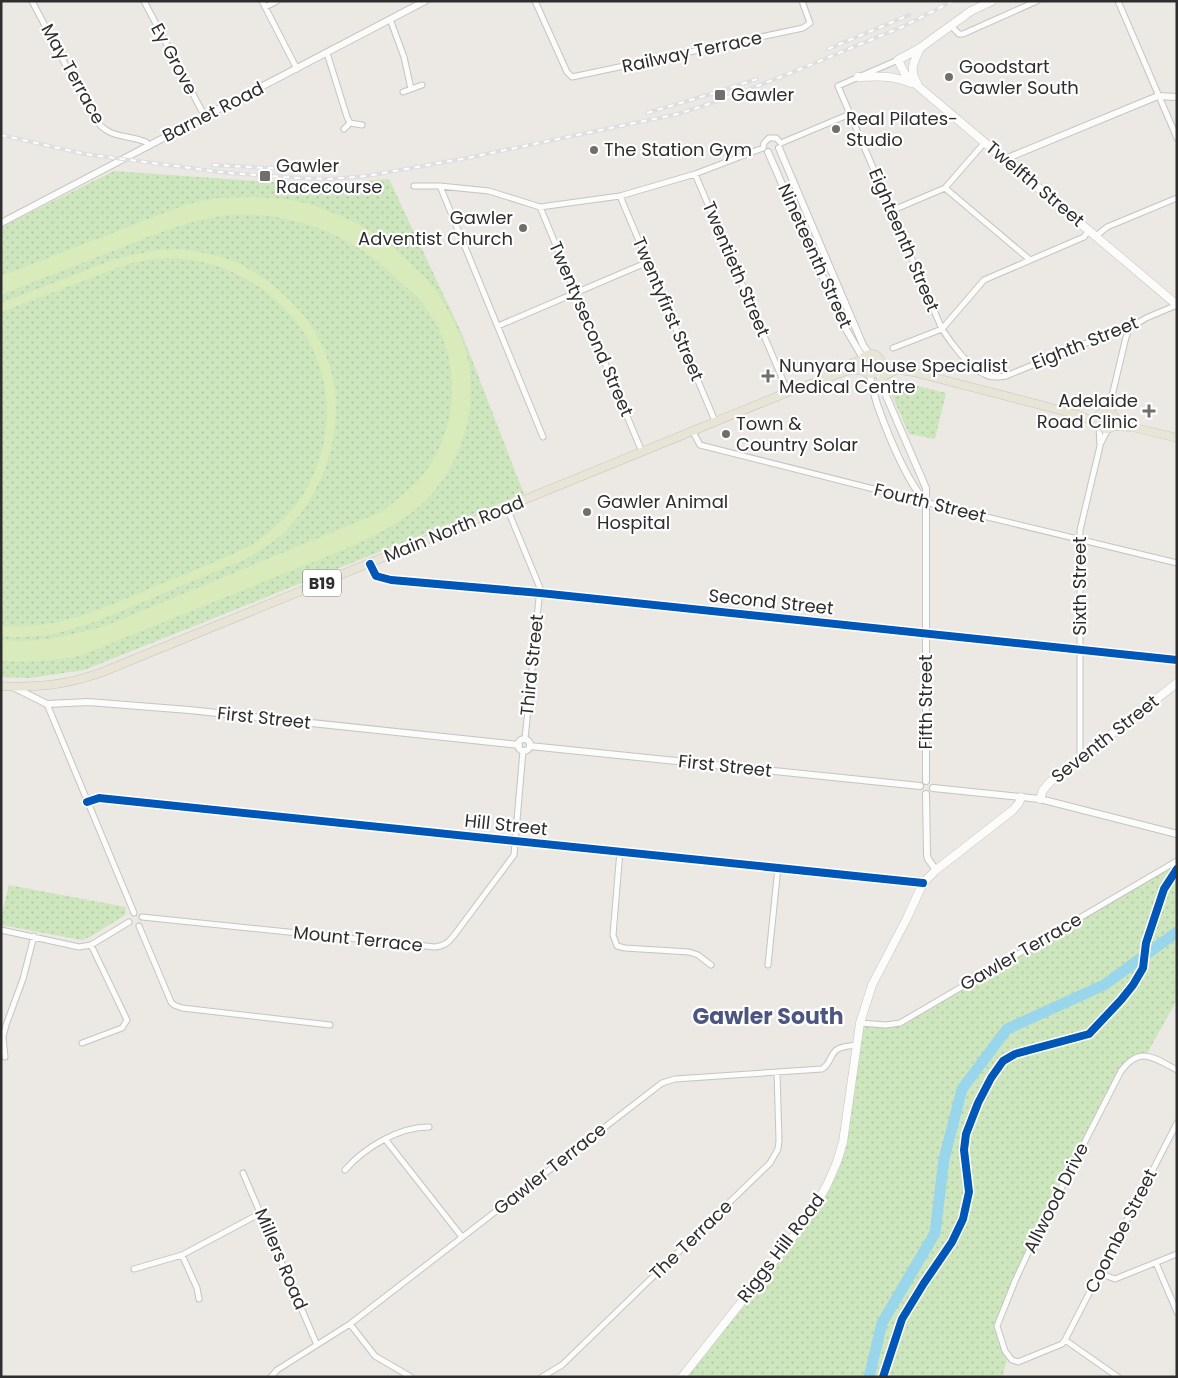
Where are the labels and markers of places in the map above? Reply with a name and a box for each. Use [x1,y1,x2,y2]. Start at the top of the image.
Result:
place label: Goodstart Gawler South [959,54,1079,100]
marker: Goodstart Gawler South [943,71,955,83]
place label: Gawler [731,82,795,107]
marker: Gawler [713,88,727,102]
place label: Real Pilates- Studio [846,106,958,152]
marker: Real Pilates- Studio [830,123,842,135]
place label: The Station Gym [604,137,752,162]
marker: The Station Gym [588,144,600,156]
place label: Gawler Racecourse [276,153,382,199]
marker: Gawler Racecourse [258,169,272,183]
place label: Gawler Adventist Church [358,205,513,251]
marker: Gawler Adventist Church [517,222,529,234]
place label: Nunyara House Specialist Medical Centre [779,353,1008,399]
marker: Nunyara House Specialist Medical Centre [761,369,775,383]
place label: Adelaide Road Clinic [1037,388,1138,434]
marker: Adelaide Road Clinic [1142,404,1156,418]
place label: Town & Country Solar [736,411,858,457]
marker: Town & Country Solar [720,428,732,440]
place label: Gawler Animal Hospital [597,489,728,535]
marker: Gawler Animal Hospital [581,506,593,518]

